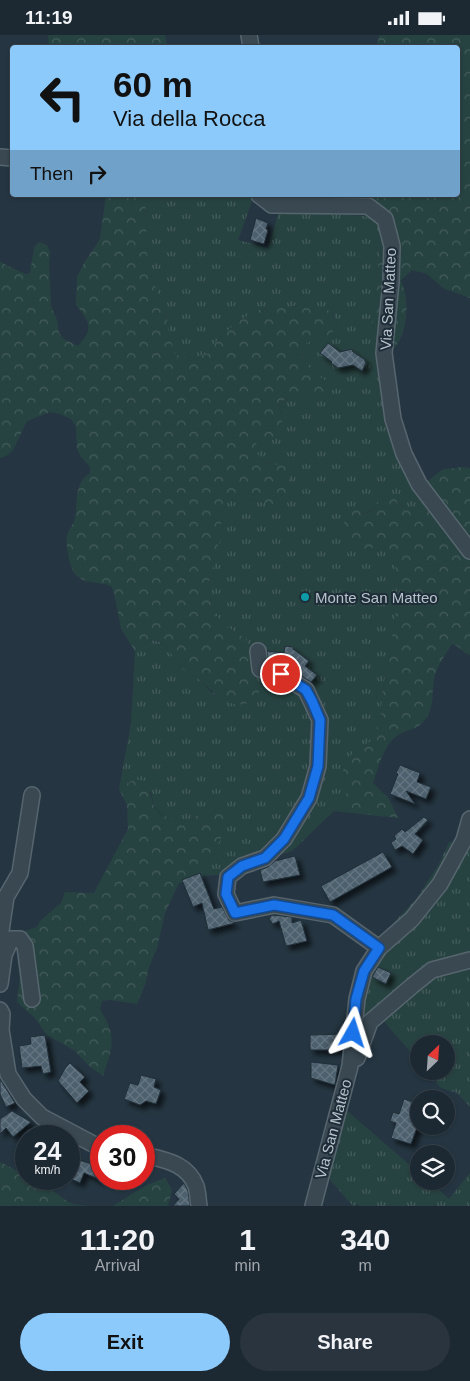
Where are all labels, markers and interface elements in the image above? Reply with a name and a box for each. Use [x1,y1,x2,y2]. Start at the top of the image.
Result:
text: 11:19 [25,7,73,28]
icon: left [30,65,95,130]
text: 60 m [113,65,193,104]
text: Via della Rocca [113,106,265,131]
icon: right [83,160,111,188]
text: Then [30,163,73,184]
street label: Via San Matteo [377,247,399,351]
place label: Monte San Matteo [315,589,438,606]
marker: Monte San Matteo [299,591,311,603]
pin [260,653,302,695]
icon: arrive [267,660,295,688]
position arrow [326,1006,378,1058]
north arrow [410,1035,455,1080]
map controls [410,1035,455,1190]
street label: Via San Matteo [312,1077,354,1181]
button: search [410,1090,455,1135]
speed limit sign: 30 [90,1125,155,1190]
text: 24 [34,1137,61,1165]
button: layers [410,1145,455,1190]
text: km/h [34,1163,61,1177]
text: 11:20 [80,1223,155,1256]
text: 1 [239,1223,256,1256]
text: 340 [340,1223,390,1256]
text: Arrival [95,1257,140,1274]
text: min [235,1257,260,1274]
text: m [359,1257,372,1274]
button: Exit [20,1313,230,1371]
button: Share [240,1313,450,1371]

